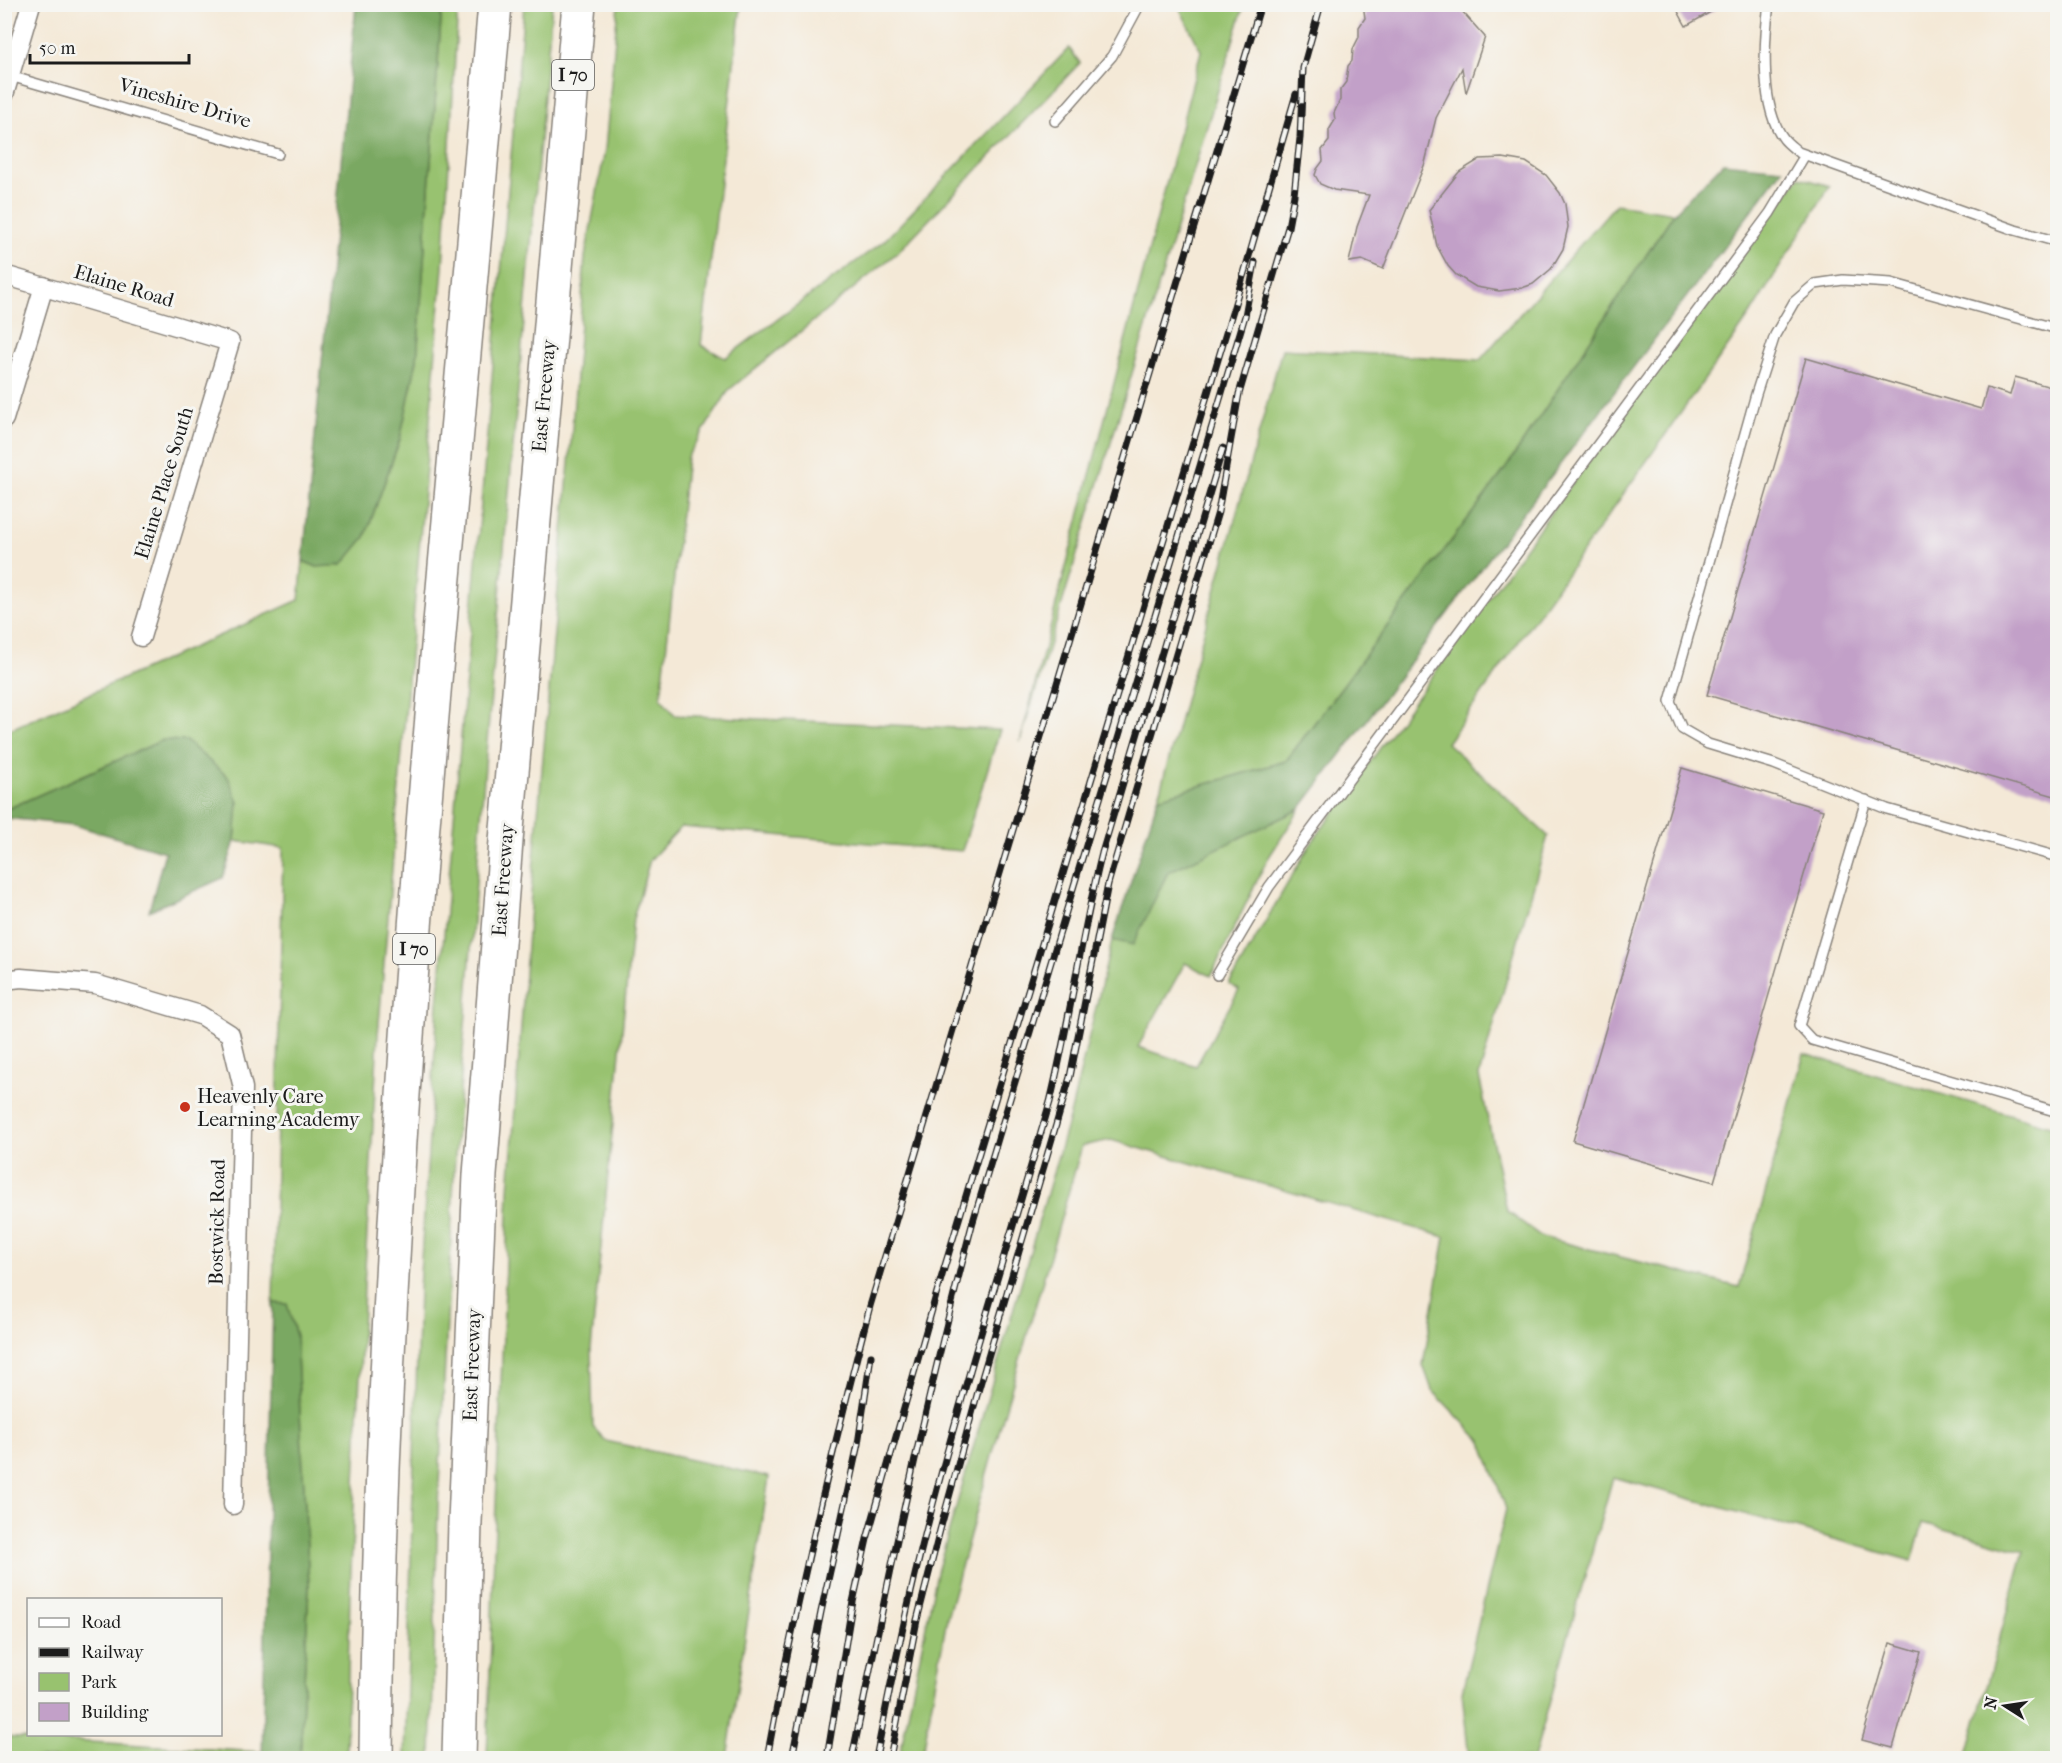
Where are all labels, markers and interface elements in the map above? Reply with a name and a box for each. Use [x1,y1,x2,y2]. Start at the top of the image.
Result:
scale bar [30,27,189,65]
text: 50 m [39,38,76,59]
road number: I 70 [552,60,594,90]
street label: Vineshire Drive [115,73,254,133]
street label: Elaine Road [71,260,178,312]
street label: East Freeway [528,337,561,453]
street label: Elaine Place South [130,403,198,562]
street label: East Freeway [488,821,519,937]
road number: I 70 [393,934,435,964]
place label: Heavenly Care Learning Academy [197,1085,361,1131]
marker: Heavenly Care Learning Academy [178,1100,192,1114]
street label: Bostwick Road [204,1158,230,1285]
street label: East Freeway [459,1307,486,1422]
legend [27,1598,222,1736]
text: Road [81,1612,121,1633]
text: Railway [81,1642,145,1663]
text: Park [81,1672,118,1693]
north arrow [1975,1676,2035,1736]
text: N [1980,1694,2002,1711]
text: Building [81,1702,149,1723]

